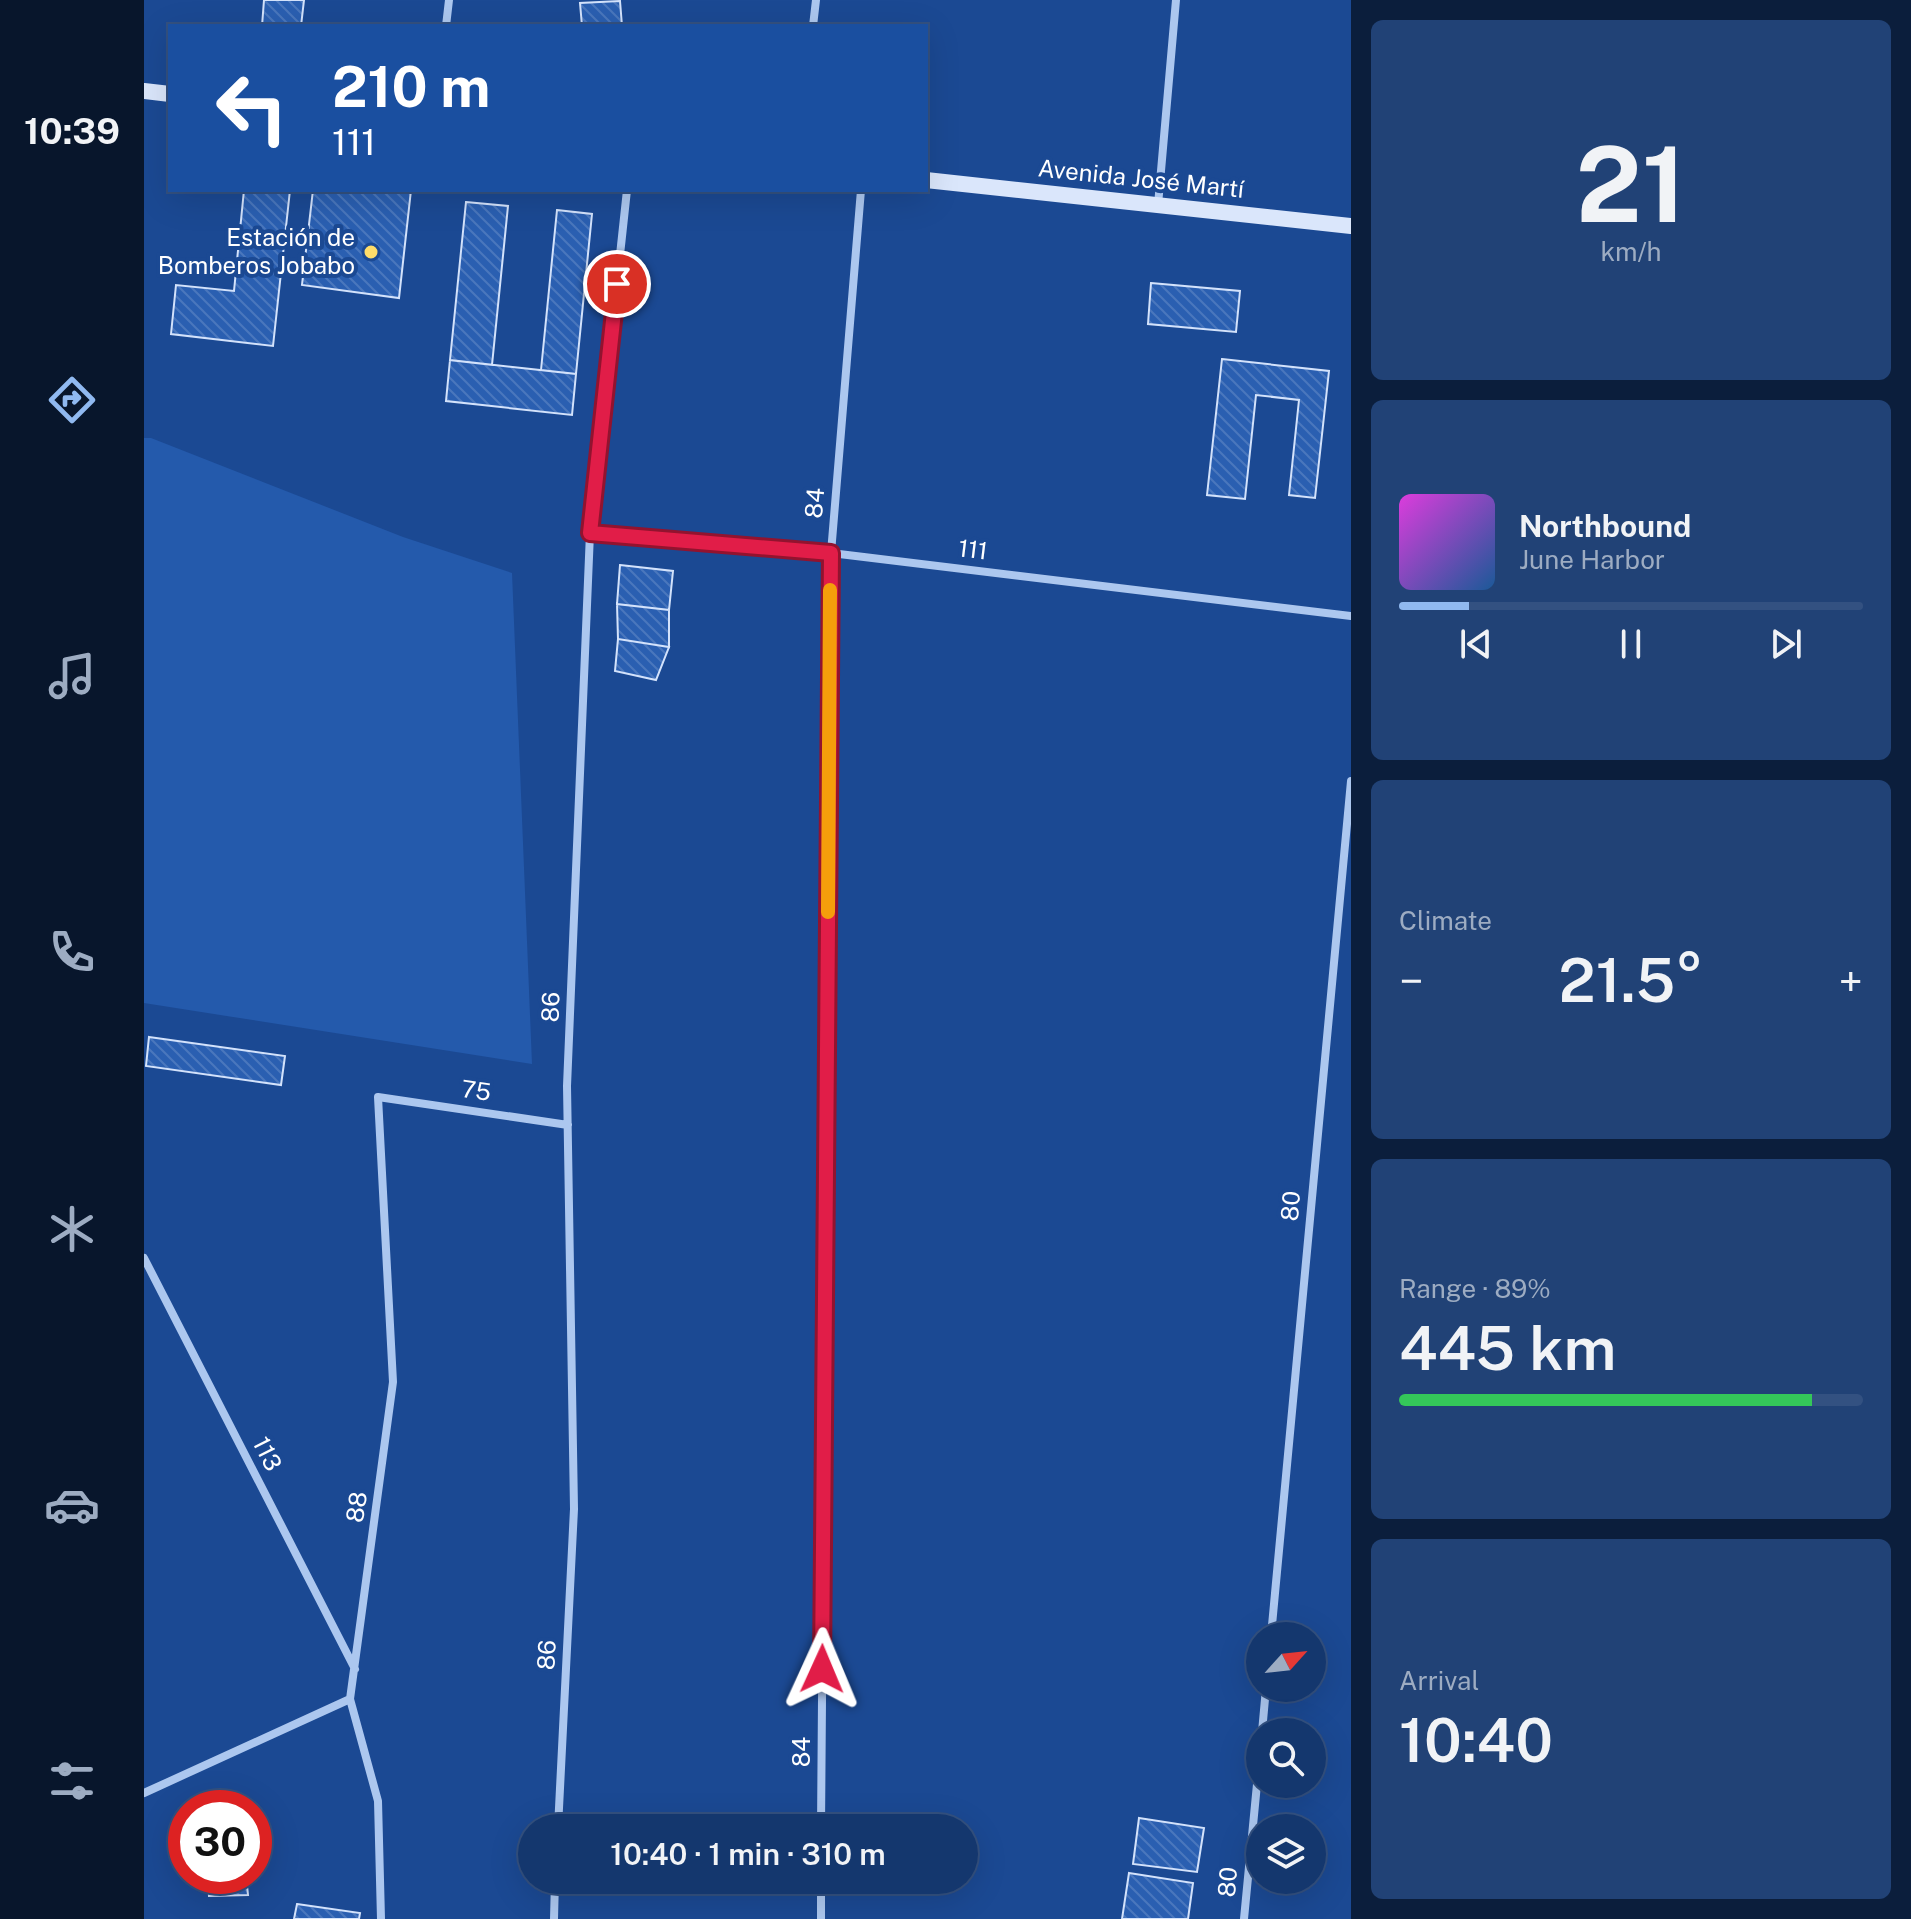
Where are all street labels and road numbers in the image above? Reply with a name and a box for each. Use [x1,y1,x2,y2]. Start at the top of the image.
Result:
street label: Avenida José Martí [1037,153,1247,203]
street label: 84 [799,486,829,519]
street label: 111 [957,533,989,565]
street label: 86 [535,991,565,1023]
street label: 75 [459,1074,493,1106]
street label: 80 [1275,1190,1305,1222]
street label: 113 [248,1432,288,1475]
street label: 88 [340,1490,372,1524]
street label: 86 [531,1639,561,1671]
street label: 84 [787,1737,815,1767]
street label: 80 [1212,1866,1242,1898]

